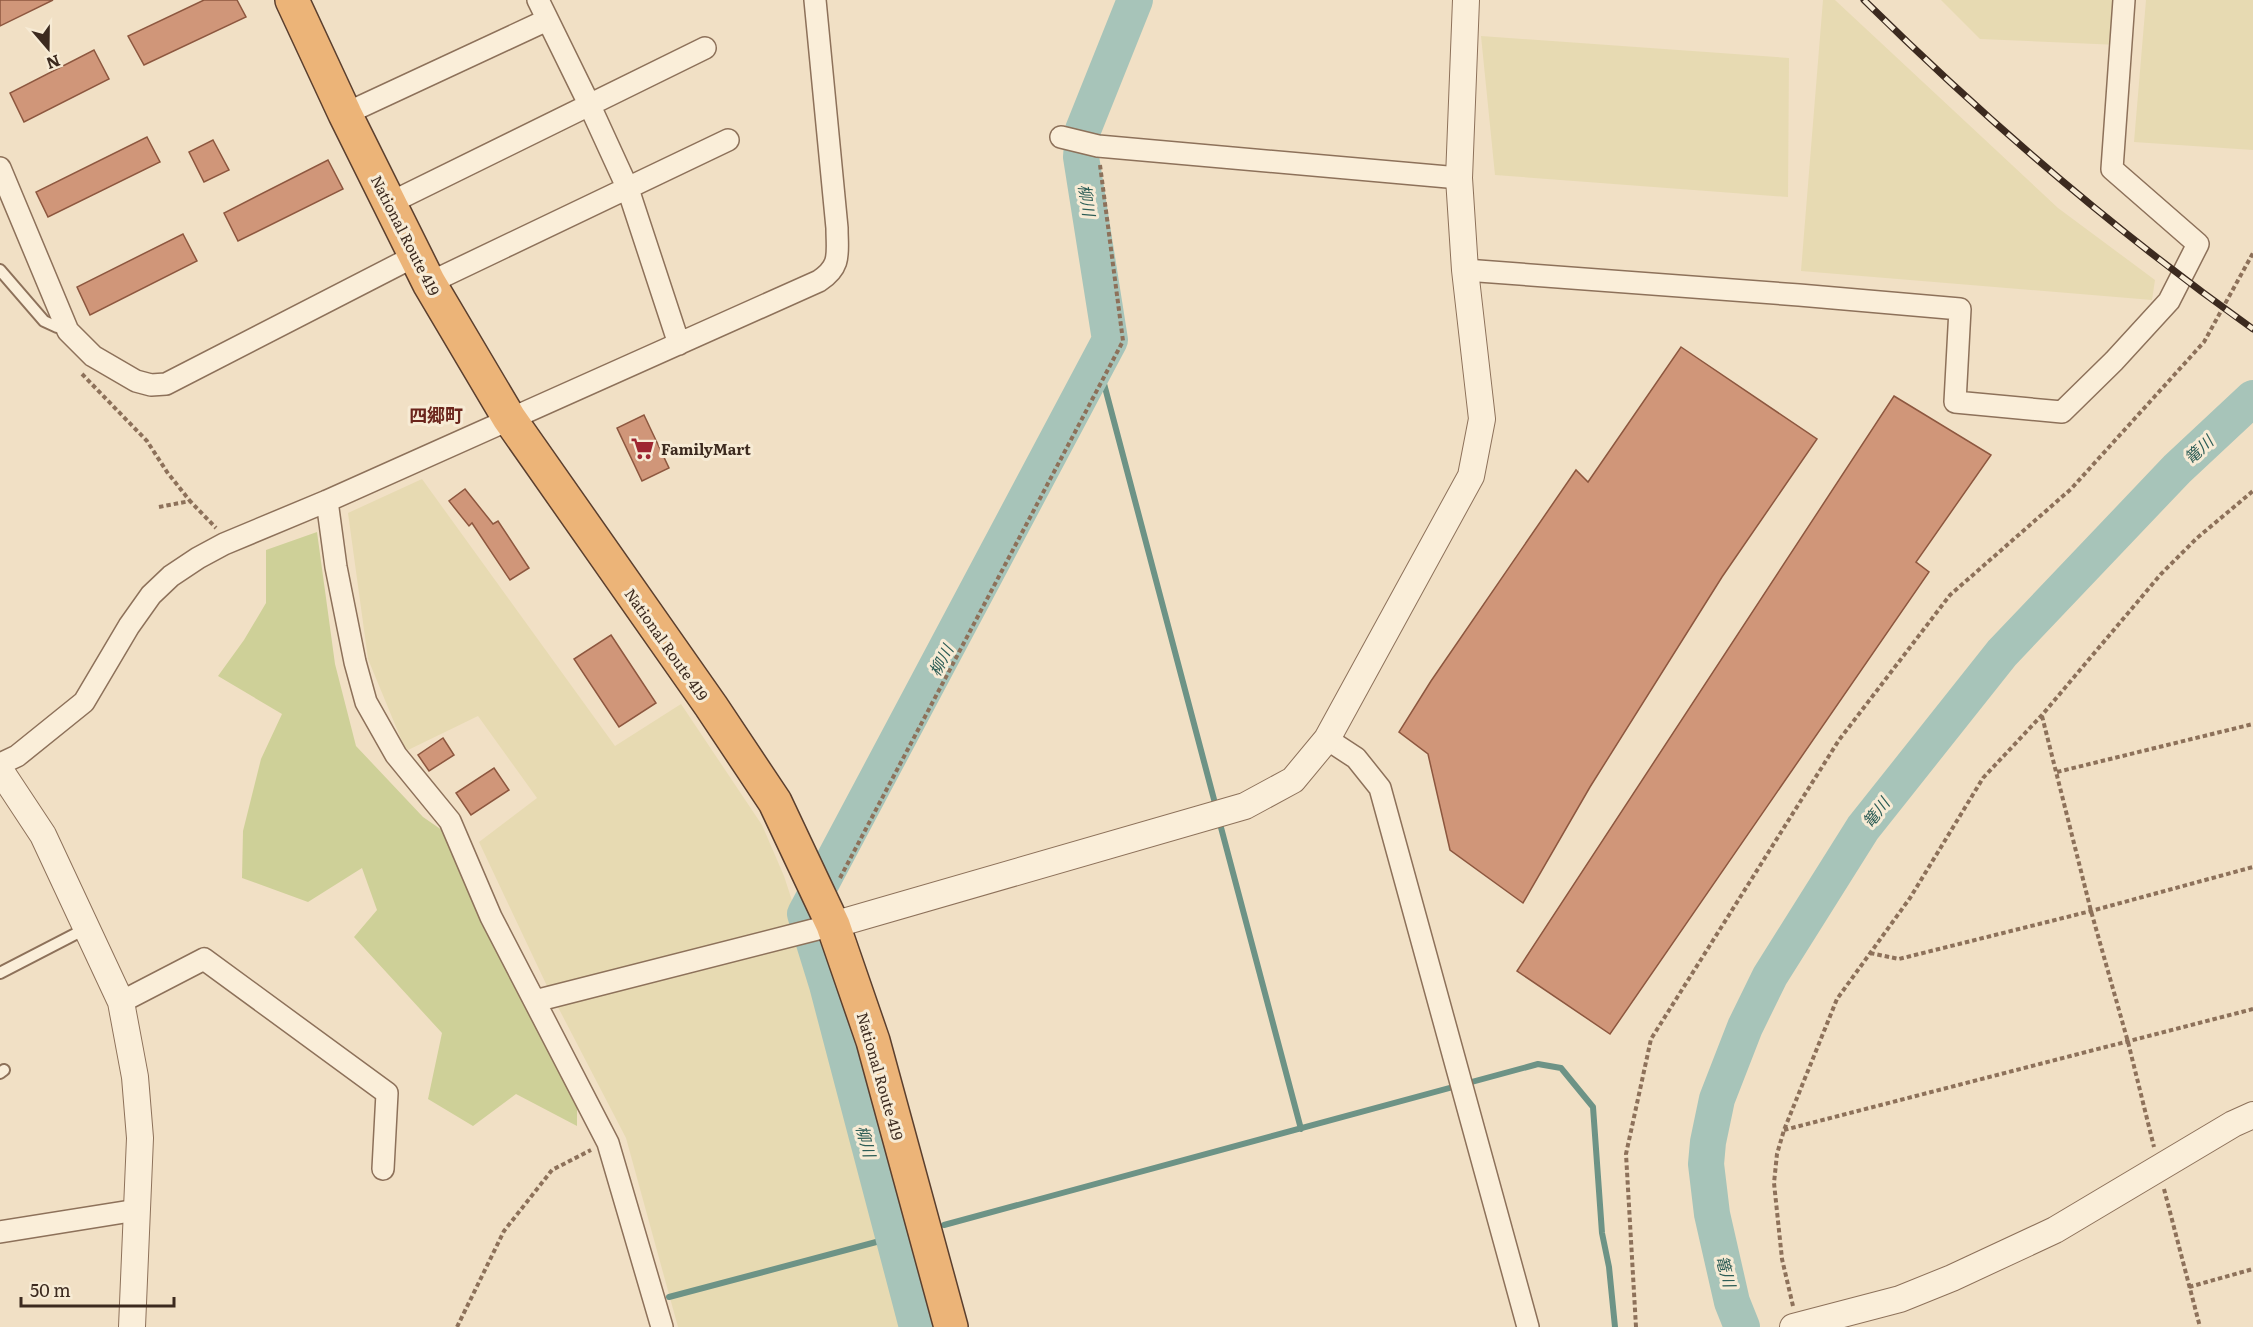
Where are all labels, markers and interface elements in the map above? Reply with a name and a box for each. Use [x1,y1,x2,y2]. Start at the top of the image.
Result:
north arrow [18,18,78,78]
text: N [43,49,64,77]
street label: National Route 419 [366,171,446,299]
water label: 柳川 [1074,182,1103,220]
district label: 四郷町 [409,401,463,428]
water label: 篭川 [2178,428,2219,469]
supermarket icon: FamilyMart [630,435,656,461]
place label: FamilyMart [661,437,751,460]
street label: National Route 419 [620,583,714,705]
water label: 柳川 [922,638,959,680]
water label: 篭川 [1856,790,1896,832]
street label: National Route 419 [852,1009,910,1143]
water label: 柳川 [851,1122,883,1161]
water label: 篭川 [1711,1252,1743,1291]
scale bar [21,1270,174,1308]
text: 50 m [30,1276,71,1303]

